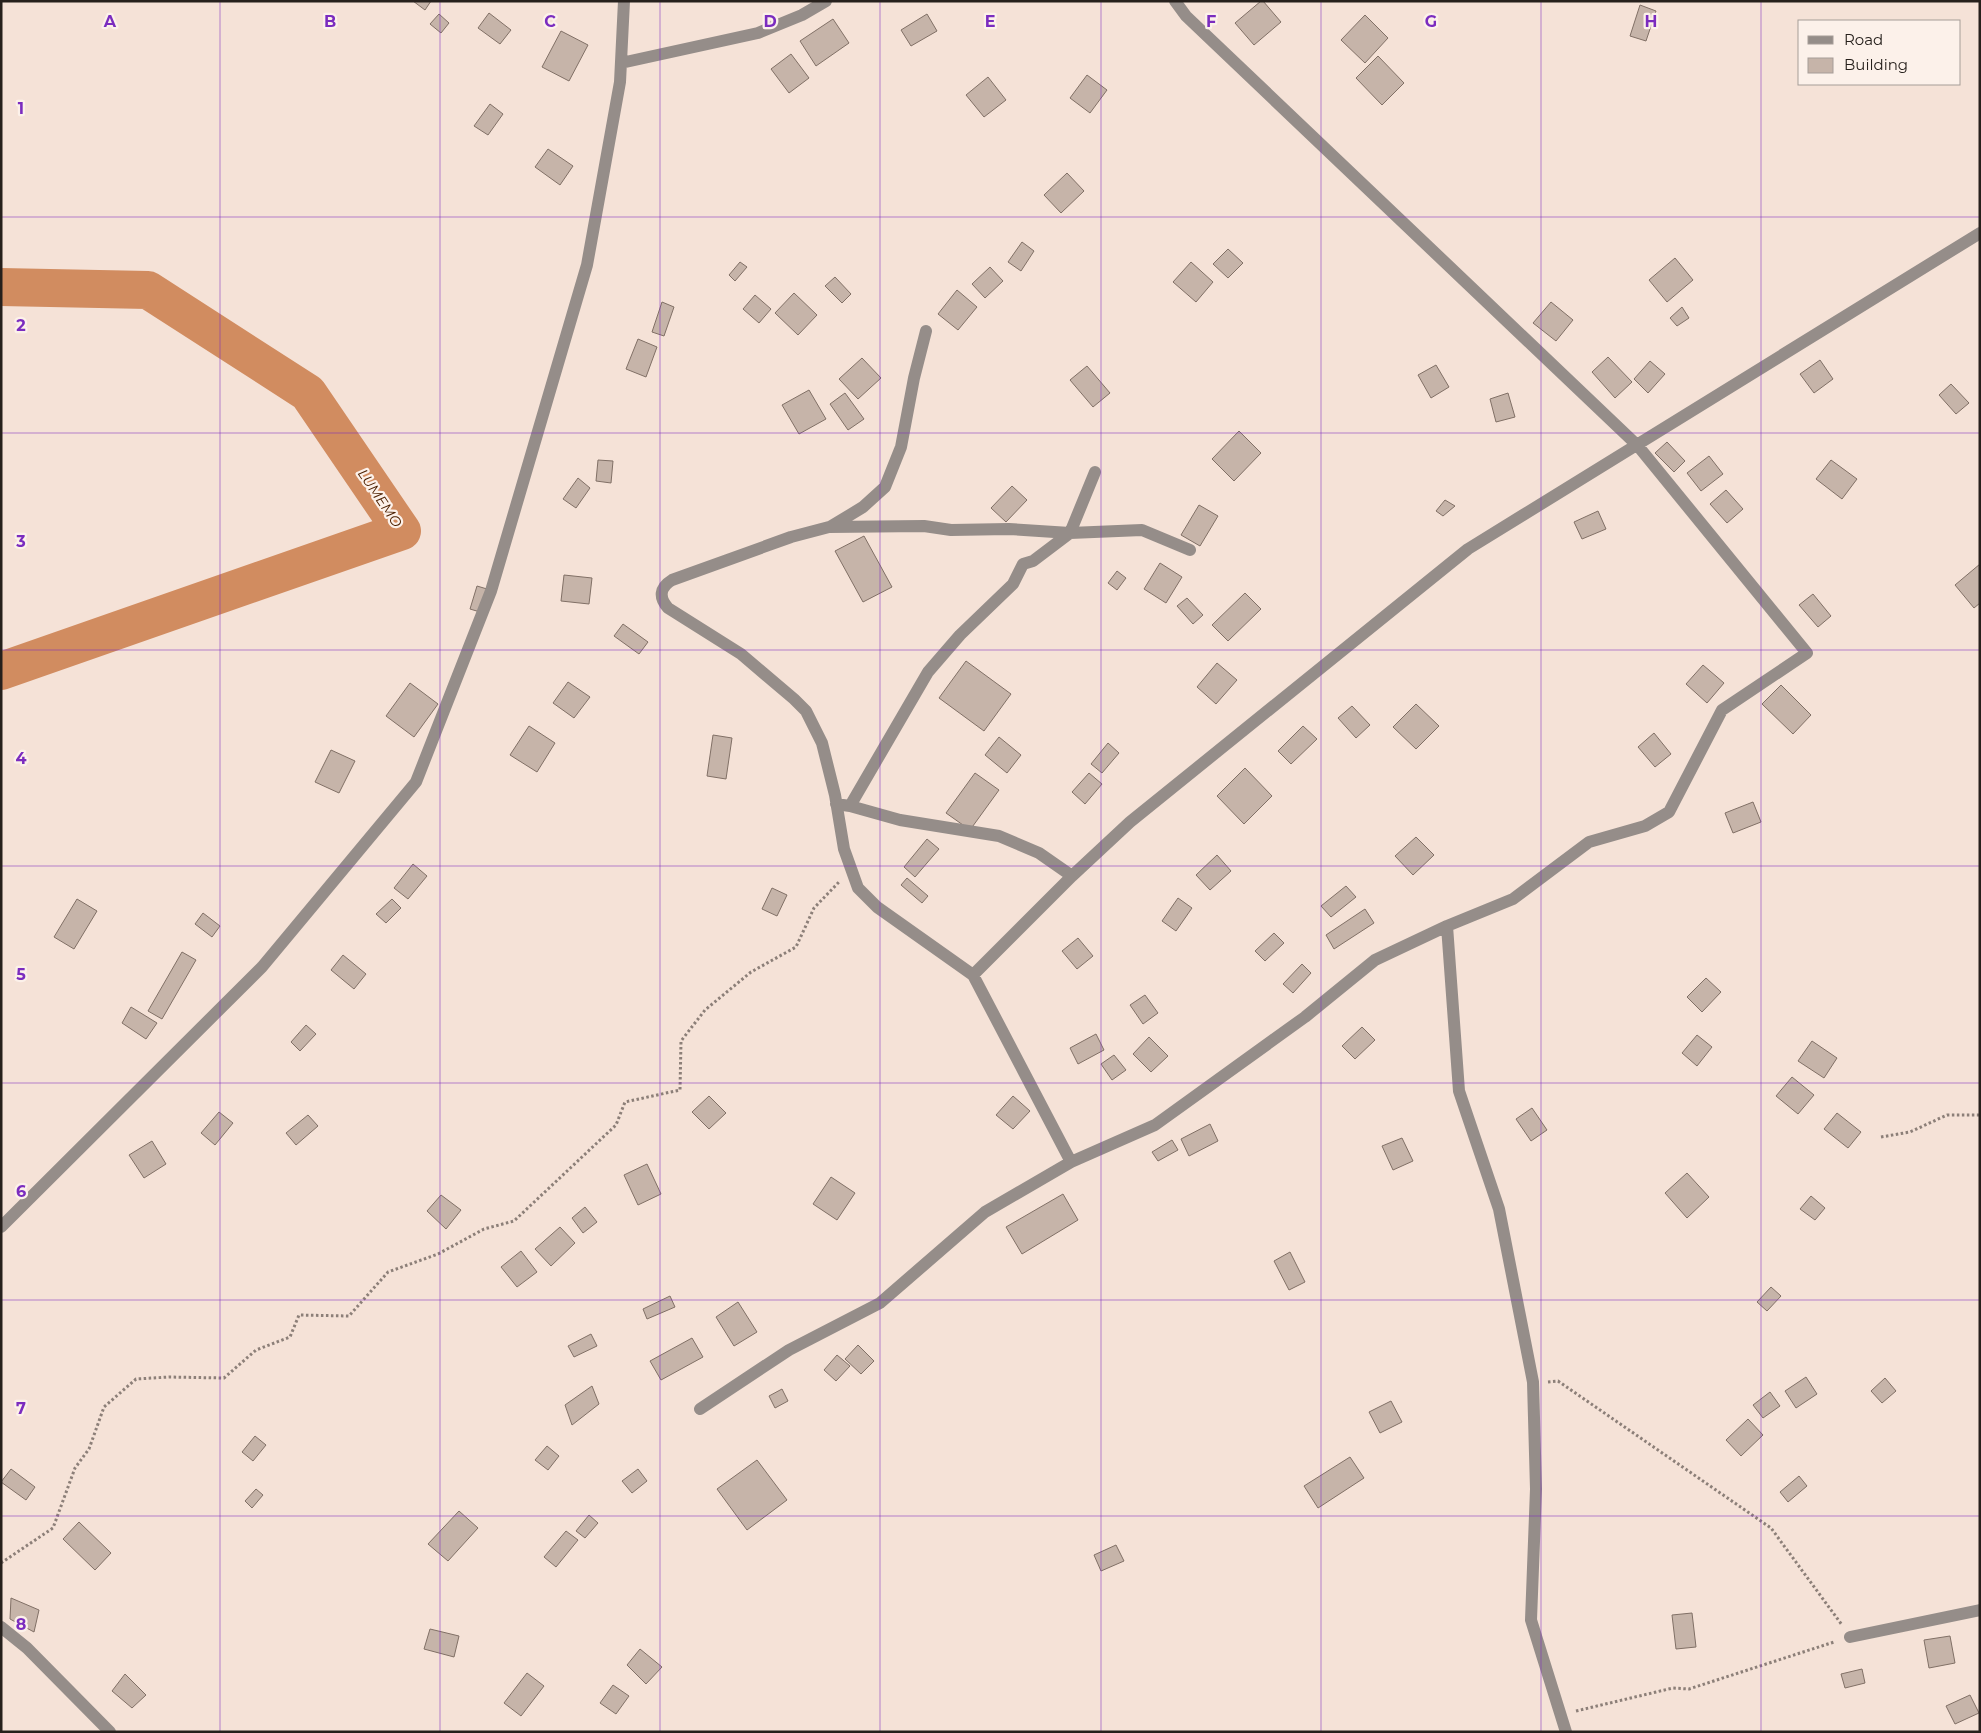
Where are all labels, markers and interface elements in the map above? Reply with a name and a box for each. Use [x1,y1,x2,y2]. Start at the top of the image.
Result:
text: A [103,12,117,31]
text: B [324,12,336,31]
text: C [544,12,556,31]
text: D [763,12,777,31]
text: E [985,12,995,31]
text: F [1206,12,1216,31]
text: G [1425,12,1437,31]
text: H [1645,12,1657,31]
legend [1798,20,1961,85]
text: Road [1844,30,1883,49]
text: Building [1844,55,1908,74]
text: 1 [18,99,24,118]
text: 2 [16,316,26,335]
water label: LUMEMO [354,465,406,531]
text: 3 [15,532,26,551]
text: 4 [15,749,27,768]
text: 5 [16,965,26,984]
text: 6 [16,1182,26,1201]
text: 7 [16,1399,26,1418]
text: 8 [16,1615,26,1634]

